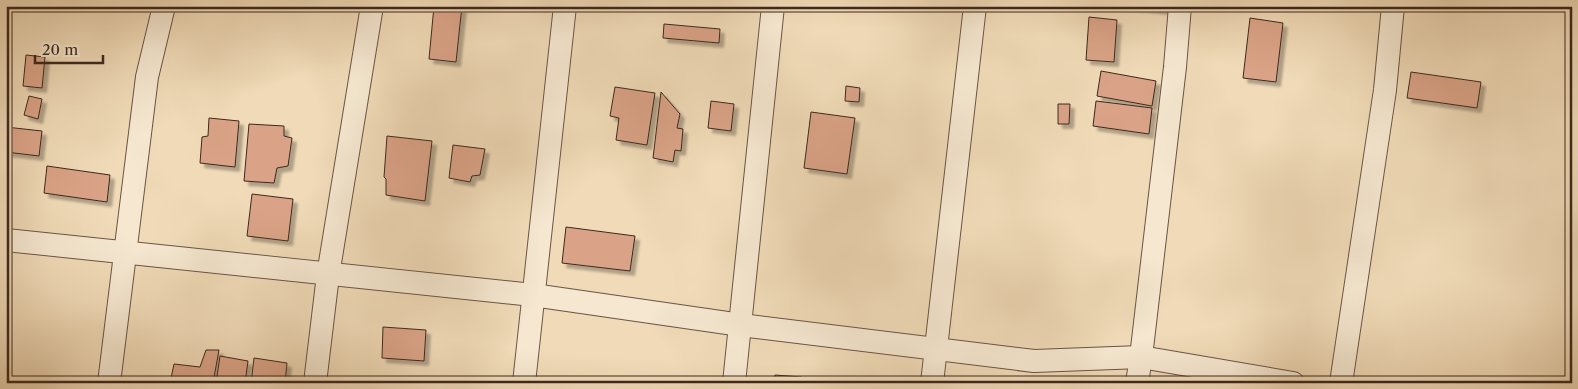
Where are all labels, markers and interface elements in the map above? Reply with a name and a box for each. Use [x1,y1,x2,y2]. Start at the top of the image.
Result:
scale bar [35,32,102,64]
text: 20 m [42,40,78,59]

